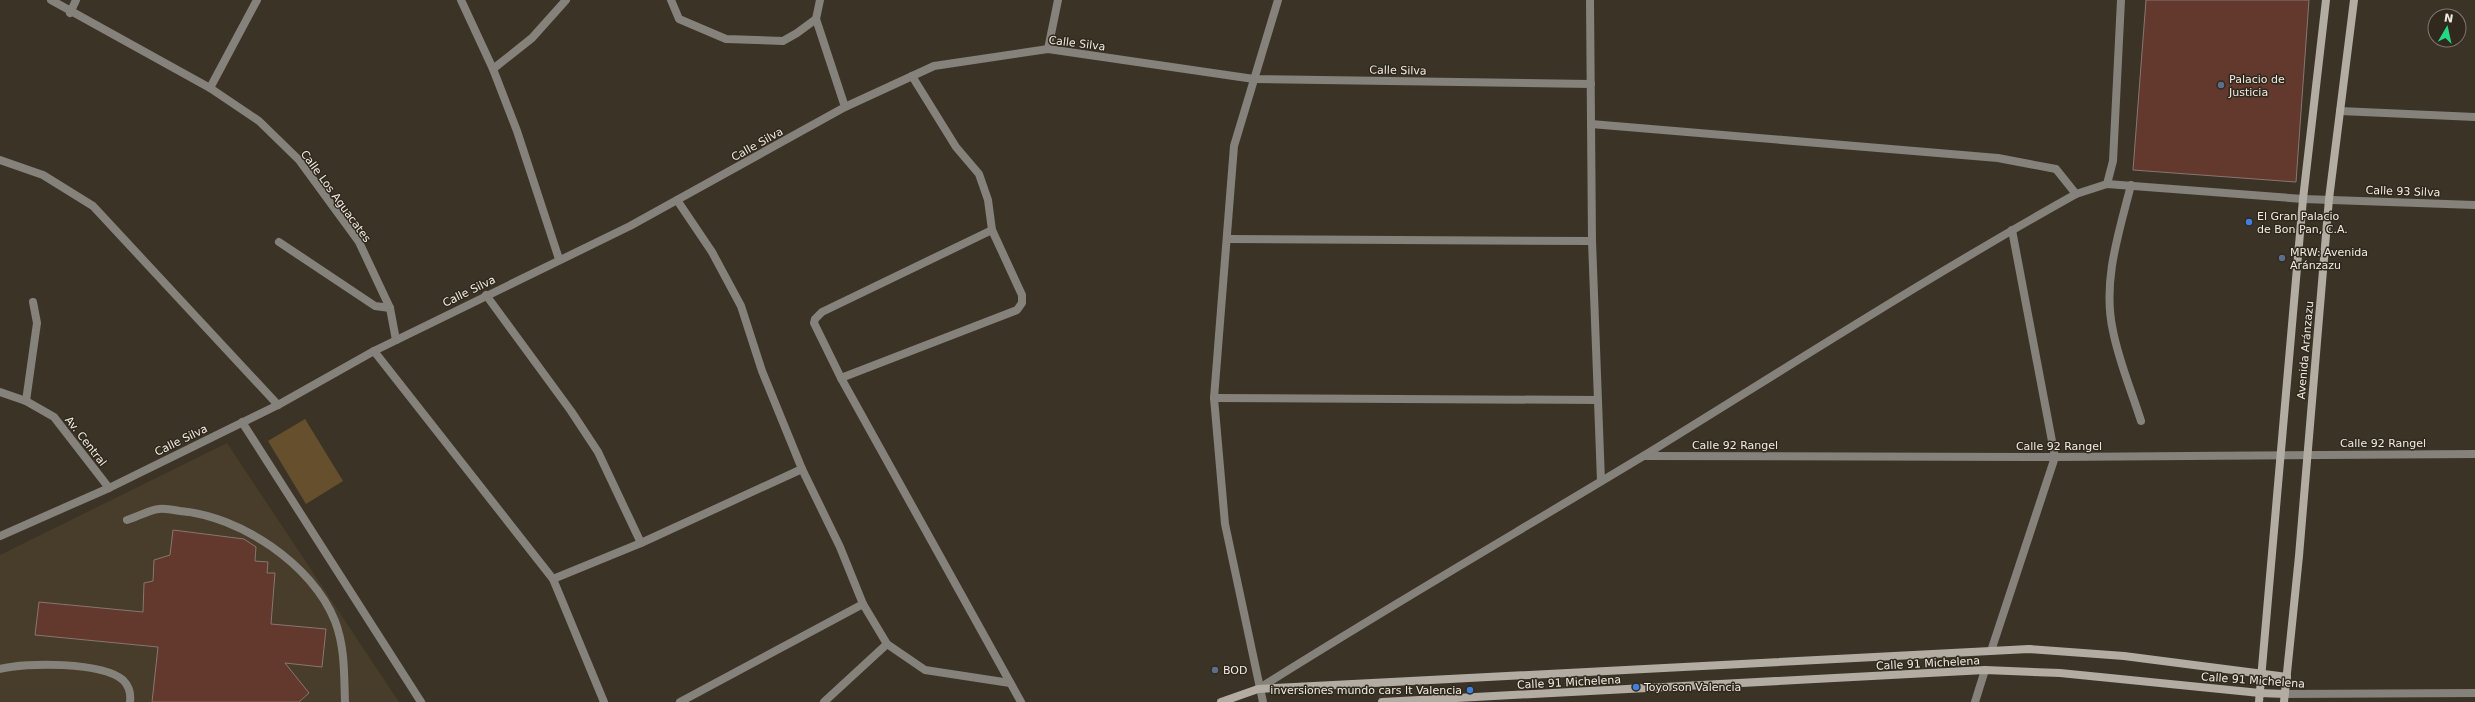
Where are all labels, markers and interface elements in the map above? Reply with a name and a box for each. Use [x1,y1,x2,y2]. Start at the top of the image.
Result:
north arrow [2427,8,2467,48]
text: N [2443,11,2454,26]
street label: Calle Silva [1048,34,1106,53]
street label: Calle Silva [1369,64,1427,77]
place label: Palacio de Justicia [2228,73,2285,99]
marker: Palacio de Justicia [2216,80,2226,90]
street label: Calle Silva [729,125,785,164]
street label: Calle Los Aguacates [298,148,373,245]
street label: Calle 93 Silva [2365,184,2441,199]
place label: El Gran Palacio de Bon Pan, C.A. [2257,210,2348,236]
marker: El Gran Palacio de Bon Pan, C.A. [2244,217,2254,227]
place label: MRW: Avenida Aránzazu [2290,246,2368,272]
marker: MRW: Avenida Aránzazu [2277,253,2287,263]
street label: Calle Silva [441,273,498,310]
street label: Avenida Aránzazu [2295,300,2316,400]
street label: Av. Central [62,414,109,469]
street label: Calle Silva [153,422,210,459]
street label: Calle 92 Rangel [2340,437,2426,450]
street label: Calle 92 Rangel [1692,439,1778,452]
street label: Calle 92 Rangel [2016,440,2102,453]
street label: Calle 91 Michelena [1876,654,1980,673]
place label: BOD [1223,664,1247,677]
marker: BOD [1210,665,1220,675]
street label: Calle 91 Michelena [2201,670,2305,691]
street label: Calle 91 Michelena [1517,673,1621,692]
place label: Toyo son Valencia [1643,681,1741,694]
marker: Toyo son Valencia [1631,682,1641,692]
place label: inversiones mundo cars lt Valencia [1270,684,1462,697]
marker: inversiones mundo cars lt Valencia [1465,685,1475,695]

